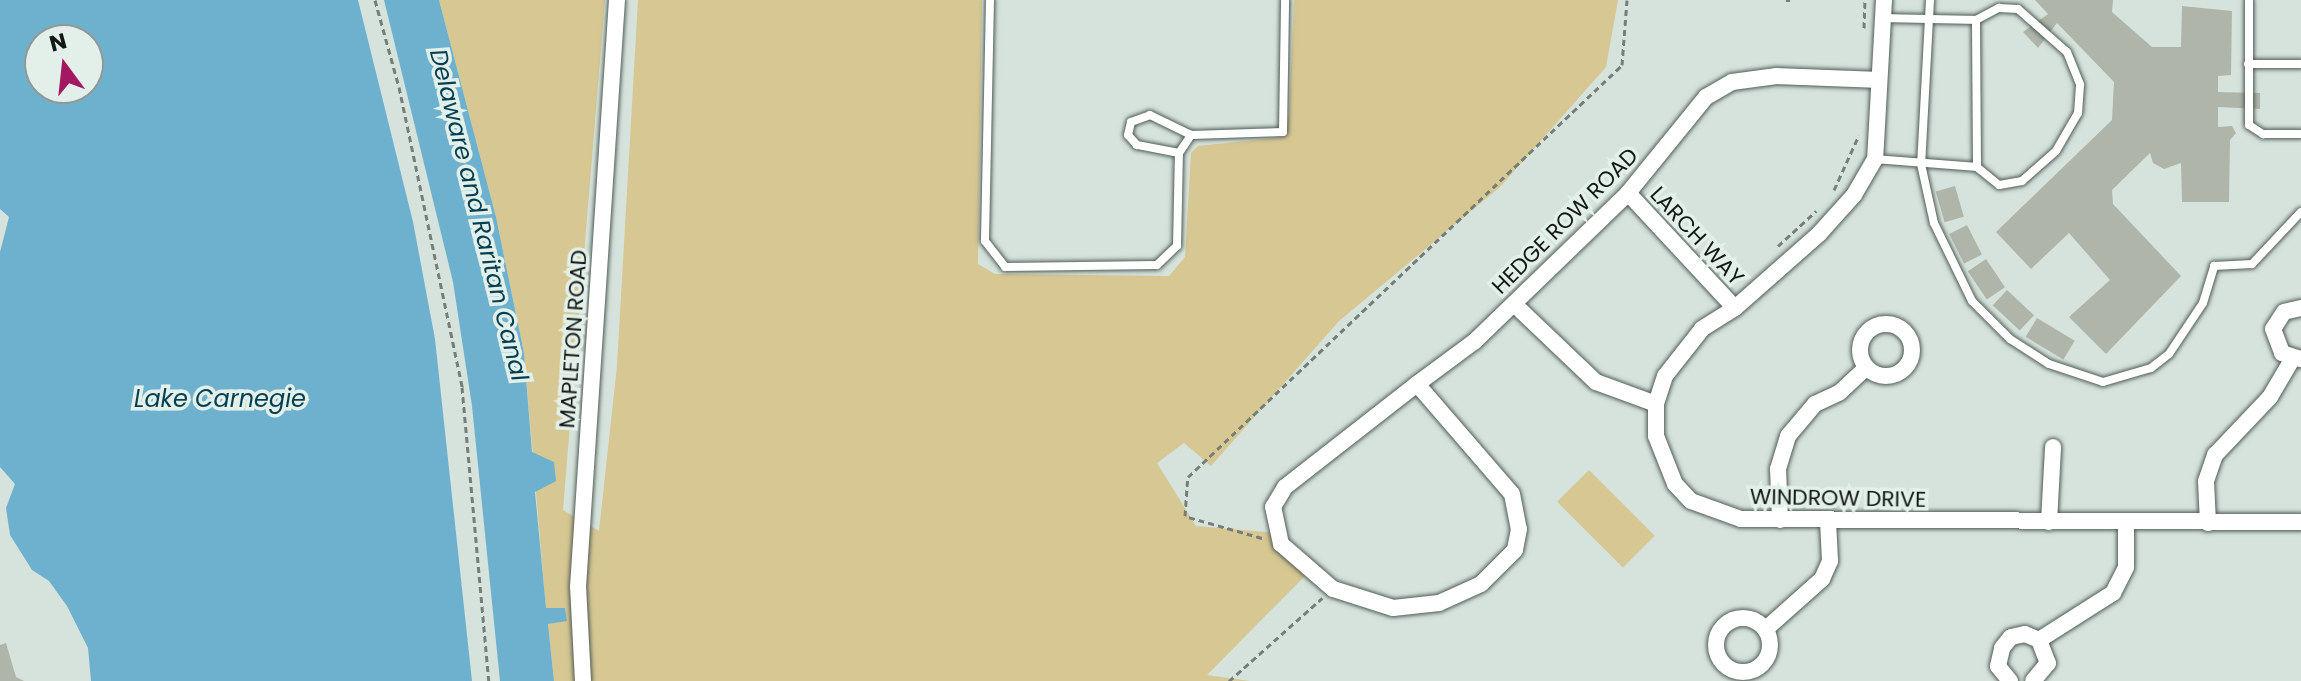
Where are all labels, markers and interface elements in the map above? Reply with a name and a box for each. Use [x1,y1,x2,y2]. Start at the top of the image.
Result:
north arrow [24,24,104,104]
text: N [46,25,70,59]
water label: Delaware and Raritan Canal [424,46,534,384]
street label: HEDGE ROW ROAD [1487,143,1643,299]
street label: LARCH WAY [1645,181,1749,291]
street label: MAPLETON ROAD [554,249,592,429]
water label: Lake Carnegie [134,385,306,413]
street label: WINDROW DRIVE [1750,483,1926,513]

